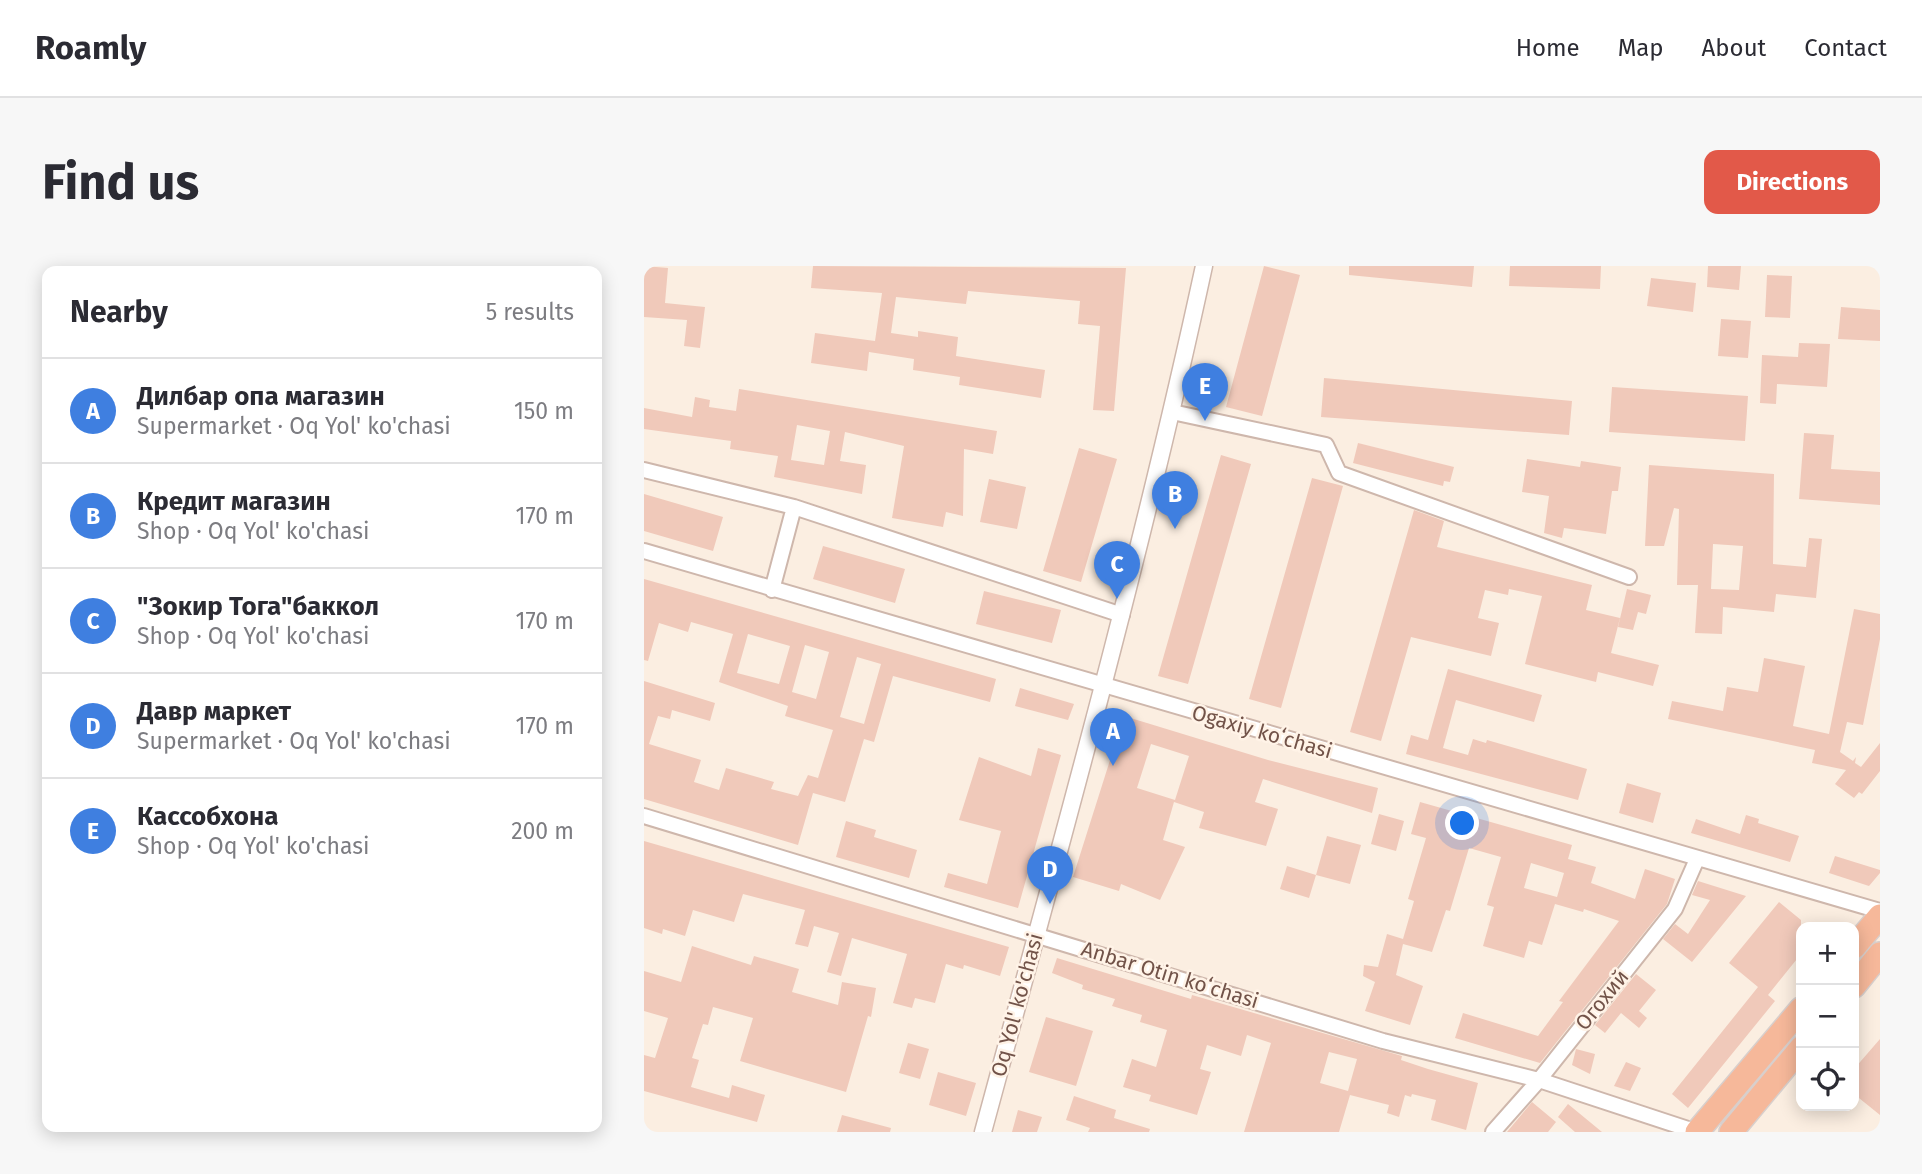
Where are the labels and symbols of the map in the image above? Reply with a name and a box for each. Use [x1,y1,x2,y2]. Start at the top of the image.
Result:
pin: E [1182,363,1228,421]
pin: B [1152,471,1198,529]
pin: C [1094,541,1140,599]
street label: Ogaxiy koʻchasi [1189,700,1335,764]
pin: A [1090,708,1136,766]
your location [1445,806,1479,840]
pin: D [1027,846,1073,904]
street label: Oq Yol' ko'chasi [985,930,1049,1080]
street label: Anbar Otin koʻchasi [1078,936,1262,1014]
street label: Огохий [1570,964,1634,1036]

